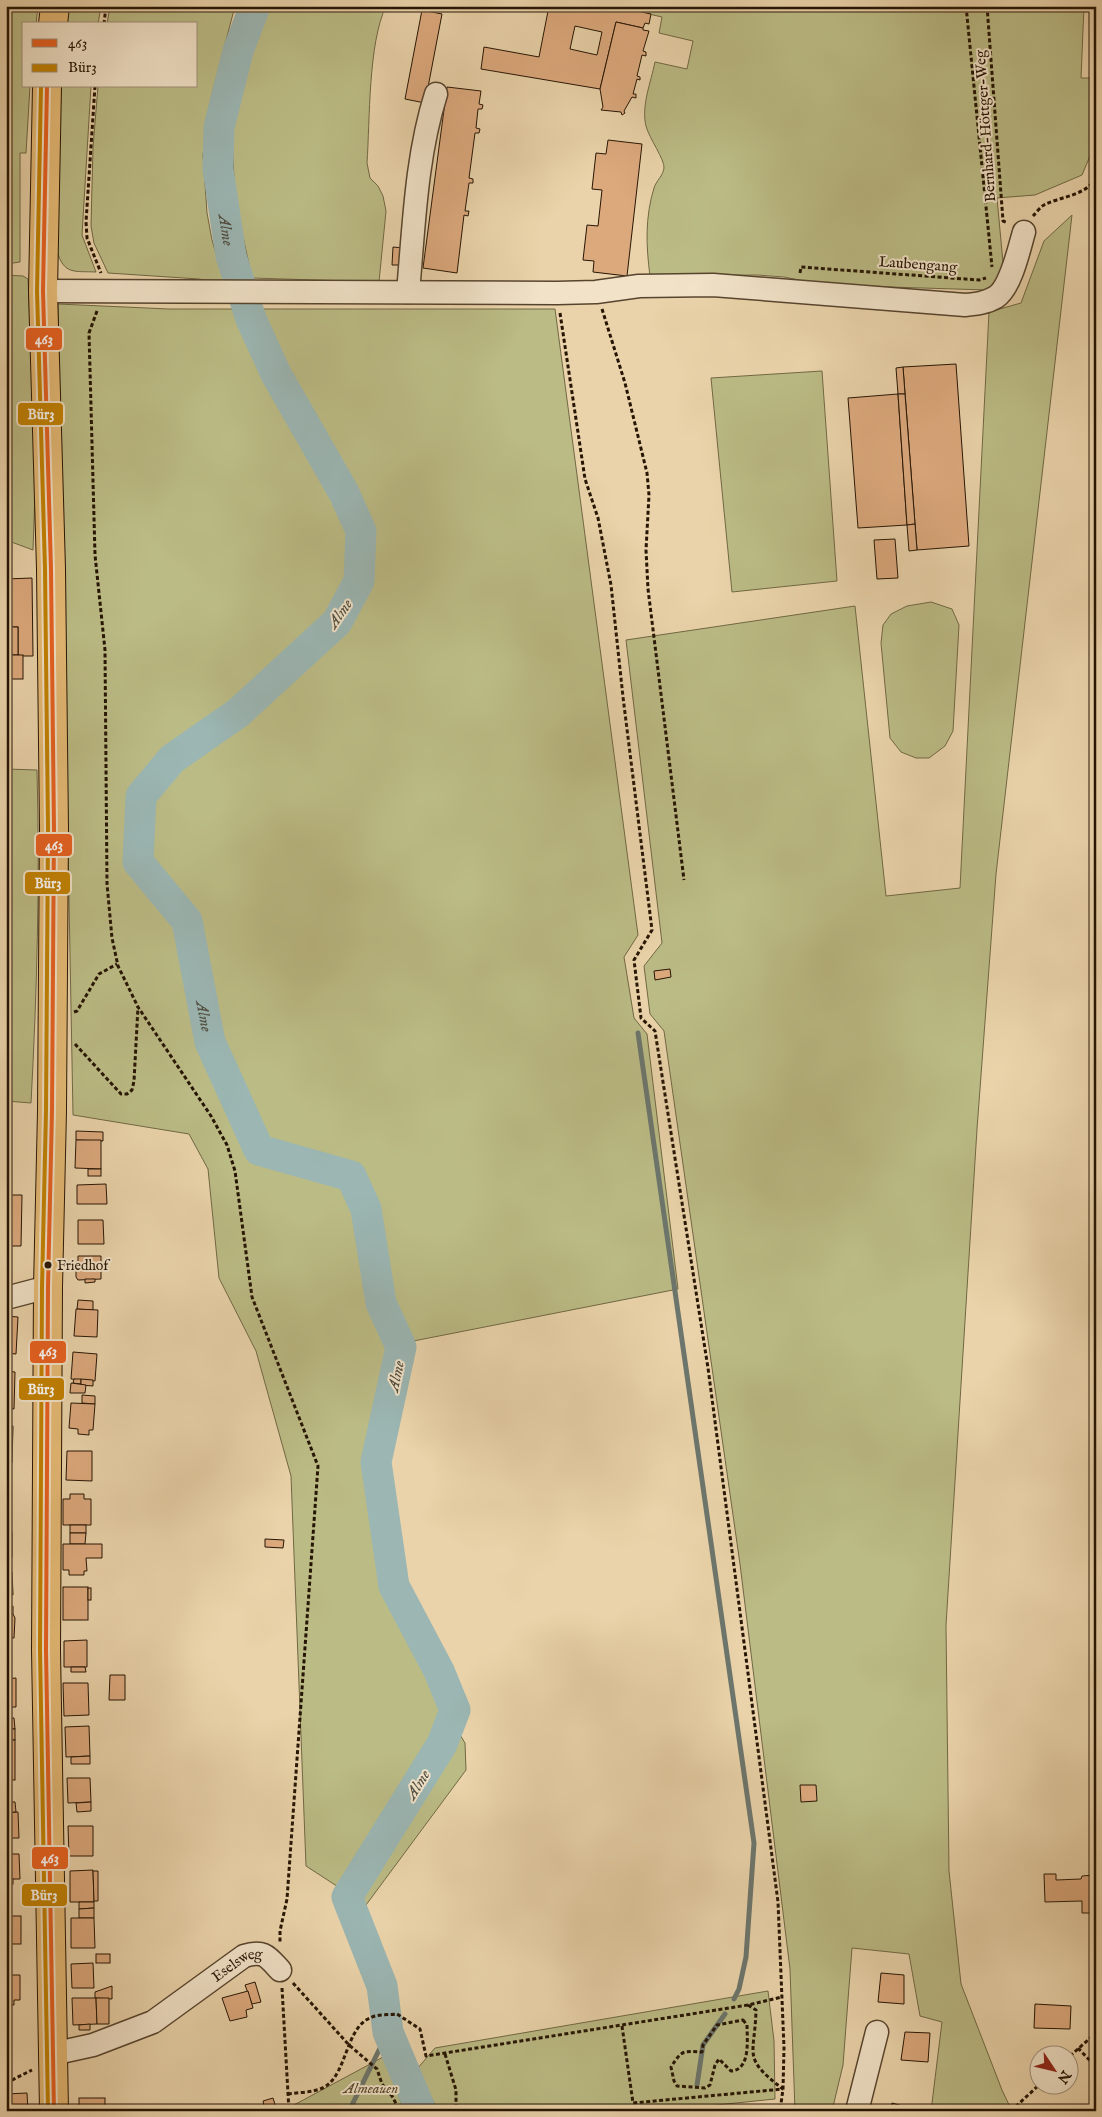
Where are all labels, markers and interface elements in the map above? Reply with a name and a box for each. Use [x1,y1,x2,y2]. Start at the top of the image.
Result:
legend [22,22,198,88]
text: 463 [68,34,87,53]
street label: Bernhard-Höttger-Weg [971,48,1000,203]
text: Bür3 [68,58,97,77]
water label: Alme [213,211,237,248]
street label: Laubengang [878,252,959,277]
line badge: 463 [25,327,63,351]
text: 463 [35,331,53,349]
line badge: Bür3 [17,402,64,426]
text: Bür3 [28,406,54,424]
water label: Alme [322,595,358,634]
line badge: 463 [35,833,73,857]
text: 463 [45,837,63,855]
line badge: Bür3 [24,871,71,895]
text: Bür3 [35,875,61,893]
water label: Alme [190,997,216,1034]
place label: Friedhof [57,1257,111,1275]
marker: Friedhof [43,1260,53,1270]
line badge: 463 [29,1340,67,1364]
text: 463 [39,1343,57,1361]
water label: Alme [384,1358,410,1396]
line badge: Bür3 [18,1377,65,1401]
text: Bür3 [28,1381,54,1399]
water label: Alme [401,1766,436,1805]
line badge: 463 [31,1846,69,1870]
text: 463 [41,1850,59,1868]
line badge: Bür3 [21,1883,68,1907]
text: Bür3 [31,1887,57,1905]
street label: Eselsweg [208,1944,264,1986]
north arrow [1030,2044,1080,2094]
text: N [1053,2066,1075,2087]
park label: Almeauen [342,2079,398,2098]

